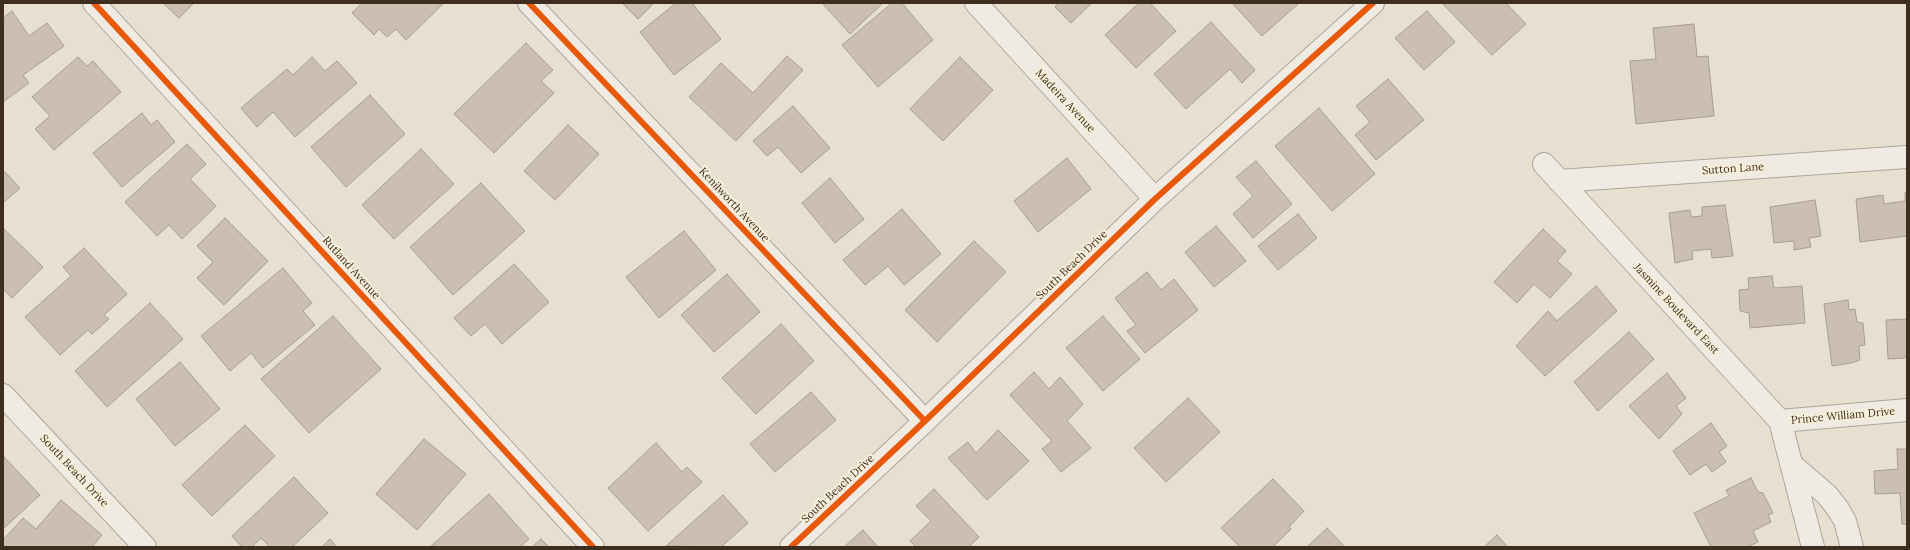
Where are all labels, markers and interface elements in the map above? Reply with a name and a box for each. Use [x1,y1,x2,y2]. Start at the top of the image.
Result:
street label: Madeira Avenue [1032,67,1098,135]
street label: Sutton Lane [1701,160,1765,178]
street label: Kenilworth Avenue [696,165,772,245]
street label: South Beach Drive [1034,228,1110,302]
street label: Rutland Avenue [319,234,383,302]
street label: Jasmine Boulevard East [1631,261,1721,357]
street label: Prince William Drive [1790,405,1896,427]
street label: South Beach Drive [37,432,111,510]
street label: South Beach Drive [799,452,877,526]

